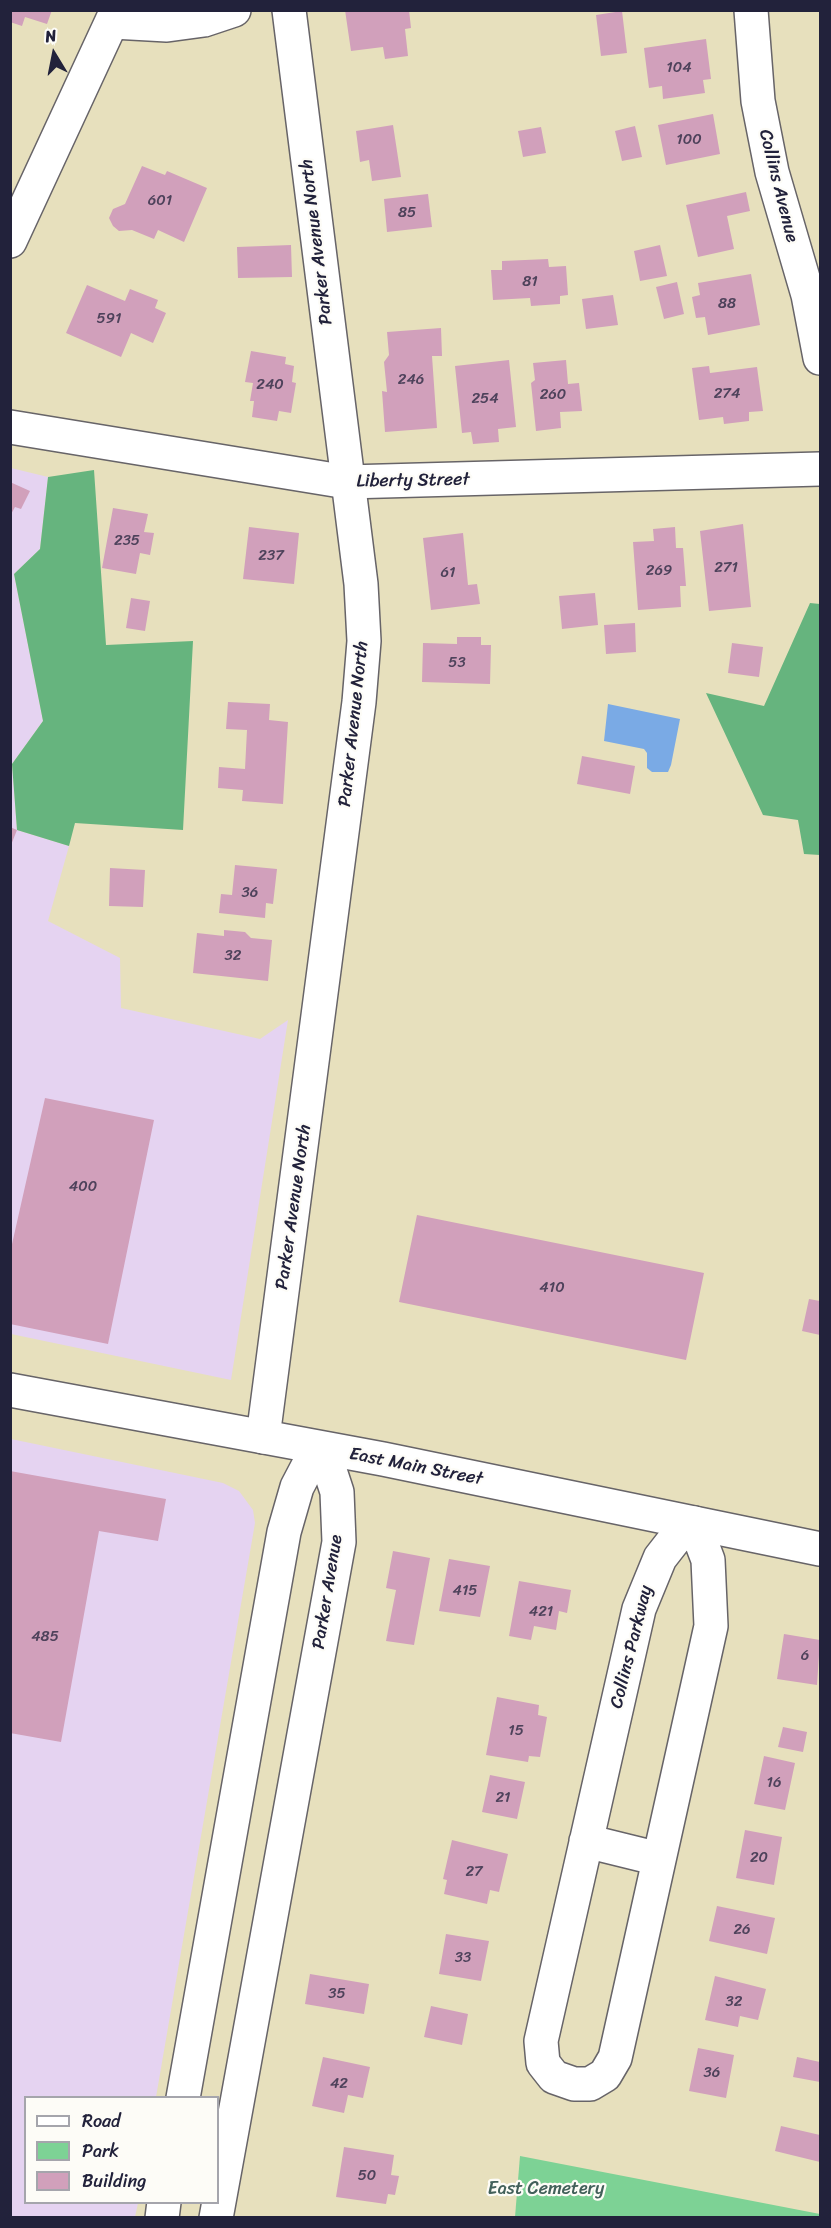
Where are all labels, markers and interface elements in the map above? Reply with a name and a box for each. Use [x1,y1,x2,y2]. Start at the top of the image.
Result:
text: N [43,21,59,51]
north arrow [24,24,84,84]
house number: 104 [666,59,692,77]
street label: Collins Avenue [754,127,802,245]
house number: 100 [676,131,702,149]
street label: Parker Avenue North [296,158,338,326]
house number: 601 [148,192,172,210]
house number: 85 [398,204,416,222]
house number: 81 [522,273,538,291]
house number: 88 [718,295,736,313]
house number: 591 [97,310,121,328]
house number: 246 [398,371,424,389]
house number: 240 [256,376,284,394]
house number: 274 [714,385,740,403]
house number: 260 [540,386,566,404]
house number: 254 [471,390,499,408]
street label: Liberty Street [356,469,470,493]
house number: 235 [114,532,140,550]
house number: 237 [258,547,284,565]
house number: 271 [714,559,738,577]
house number: 269 [646,562,672,580]
house number: 61 [441,564,455,582]
street label: Parker Avenue North [335,640,373,808]
house number: 53 [448,654,466,672]
house number: 36 [242,884,258,902]
house number: 32 [225,947,241,965]
street label: Parker Avenue North [272,1123,316,1291]
house number: 400 [69,1178,97,1196]
house number: 410 [539,1279,565,1297]
street label: East Main Street [348,1443,484,1491]
street label: Parker Avenue [308,1533,348,1651]
house number: 415 [453,1582,477,1600]
street label: Collins Parkway [606,1583,658,1711]
house number: 421 [529,1603,553,1621]
house number: 485 [31,1628,59,1646]
house number: 6 [801,1647,809,1665]
house number: 15 [508,1722,524,1740]
house number: 16 [767,1774,781,1792]
house number: 21 [495,1789,511,1807]
house number: 20 [750,1849,768,1867]
house number: 27 [465,1863,483,1881]
house number: 26 [733,1921,751,1939]
house number: 33 [455,1949,471,1967]
house number: 35 [328,1985,346,2003]
house number: 32 [726,1993,742,2011]
house number: 36 [704,2064,720,2082]
house number: 42 [330,2075,348,2093]
legend [24,2096,219,2204]
text: Road [82,2105,121,2137]
text: Park [82,2135,119,2167]
text: Building [82,2165,146,2197]
house number: 50 [358,2167,376,2185]
park label: East Cemetery [488,2178,604,2200]

